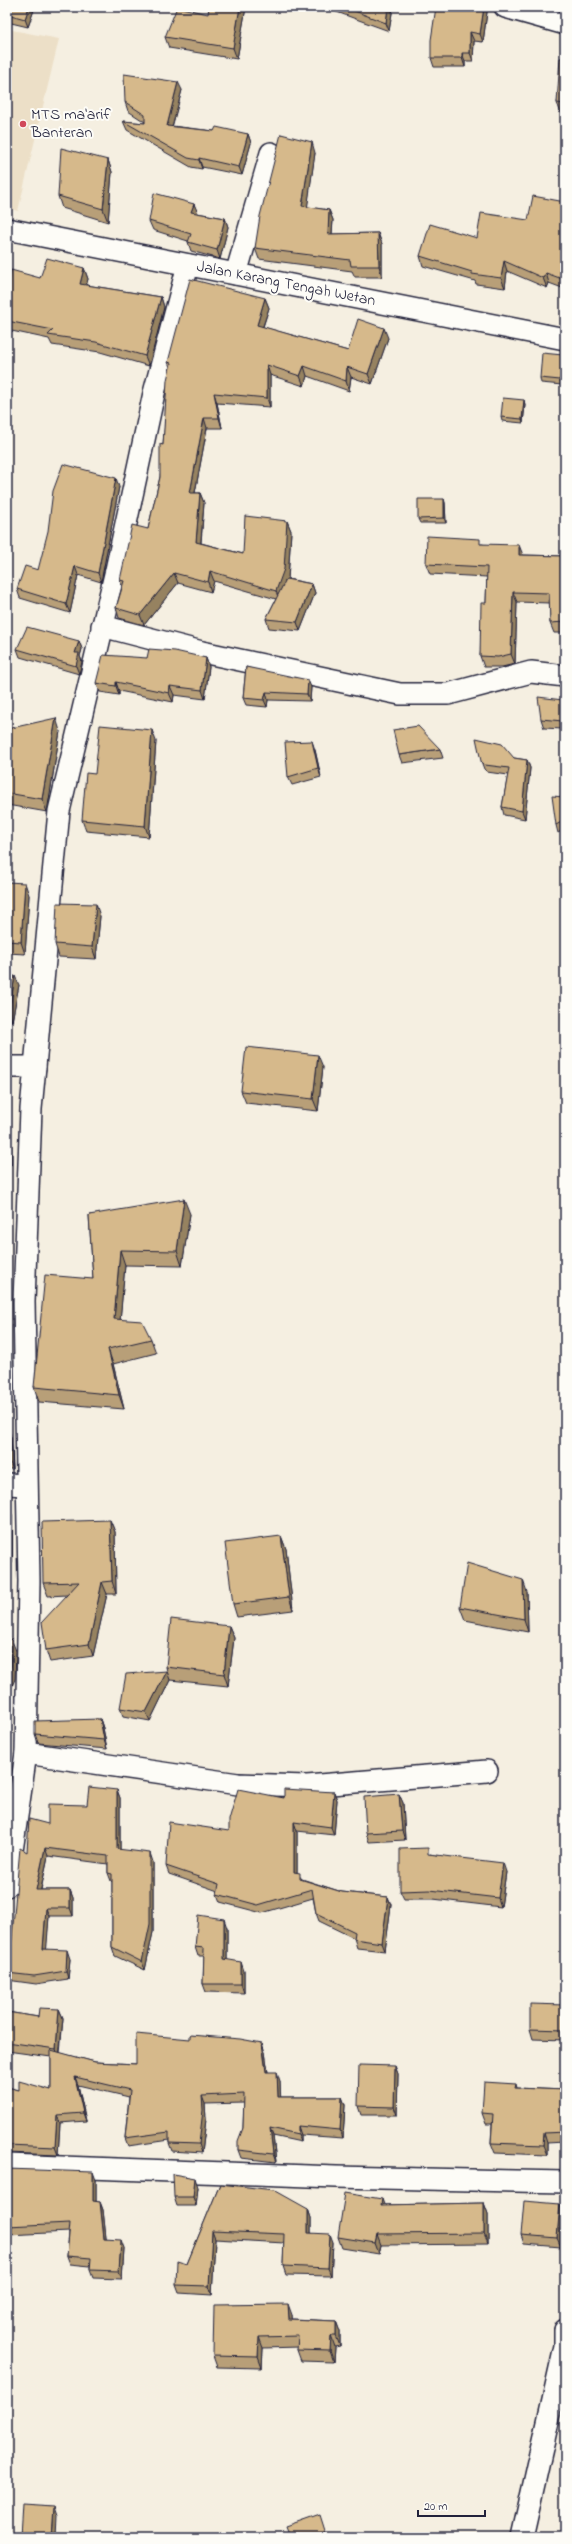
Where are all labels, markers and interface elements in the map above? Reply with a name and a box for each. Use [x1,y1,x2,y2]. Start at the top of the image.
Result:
place label: MTS ma'arif Banteran [30,103,111,145]
marker: MTS ma'arif Banteran [18,119,28,129]
street label: Jalan Karang Tengah Wetan [194,255,378,313]
scale bar [418,2492,485,2518]
text: 20 m [424,2498,447,2516]

